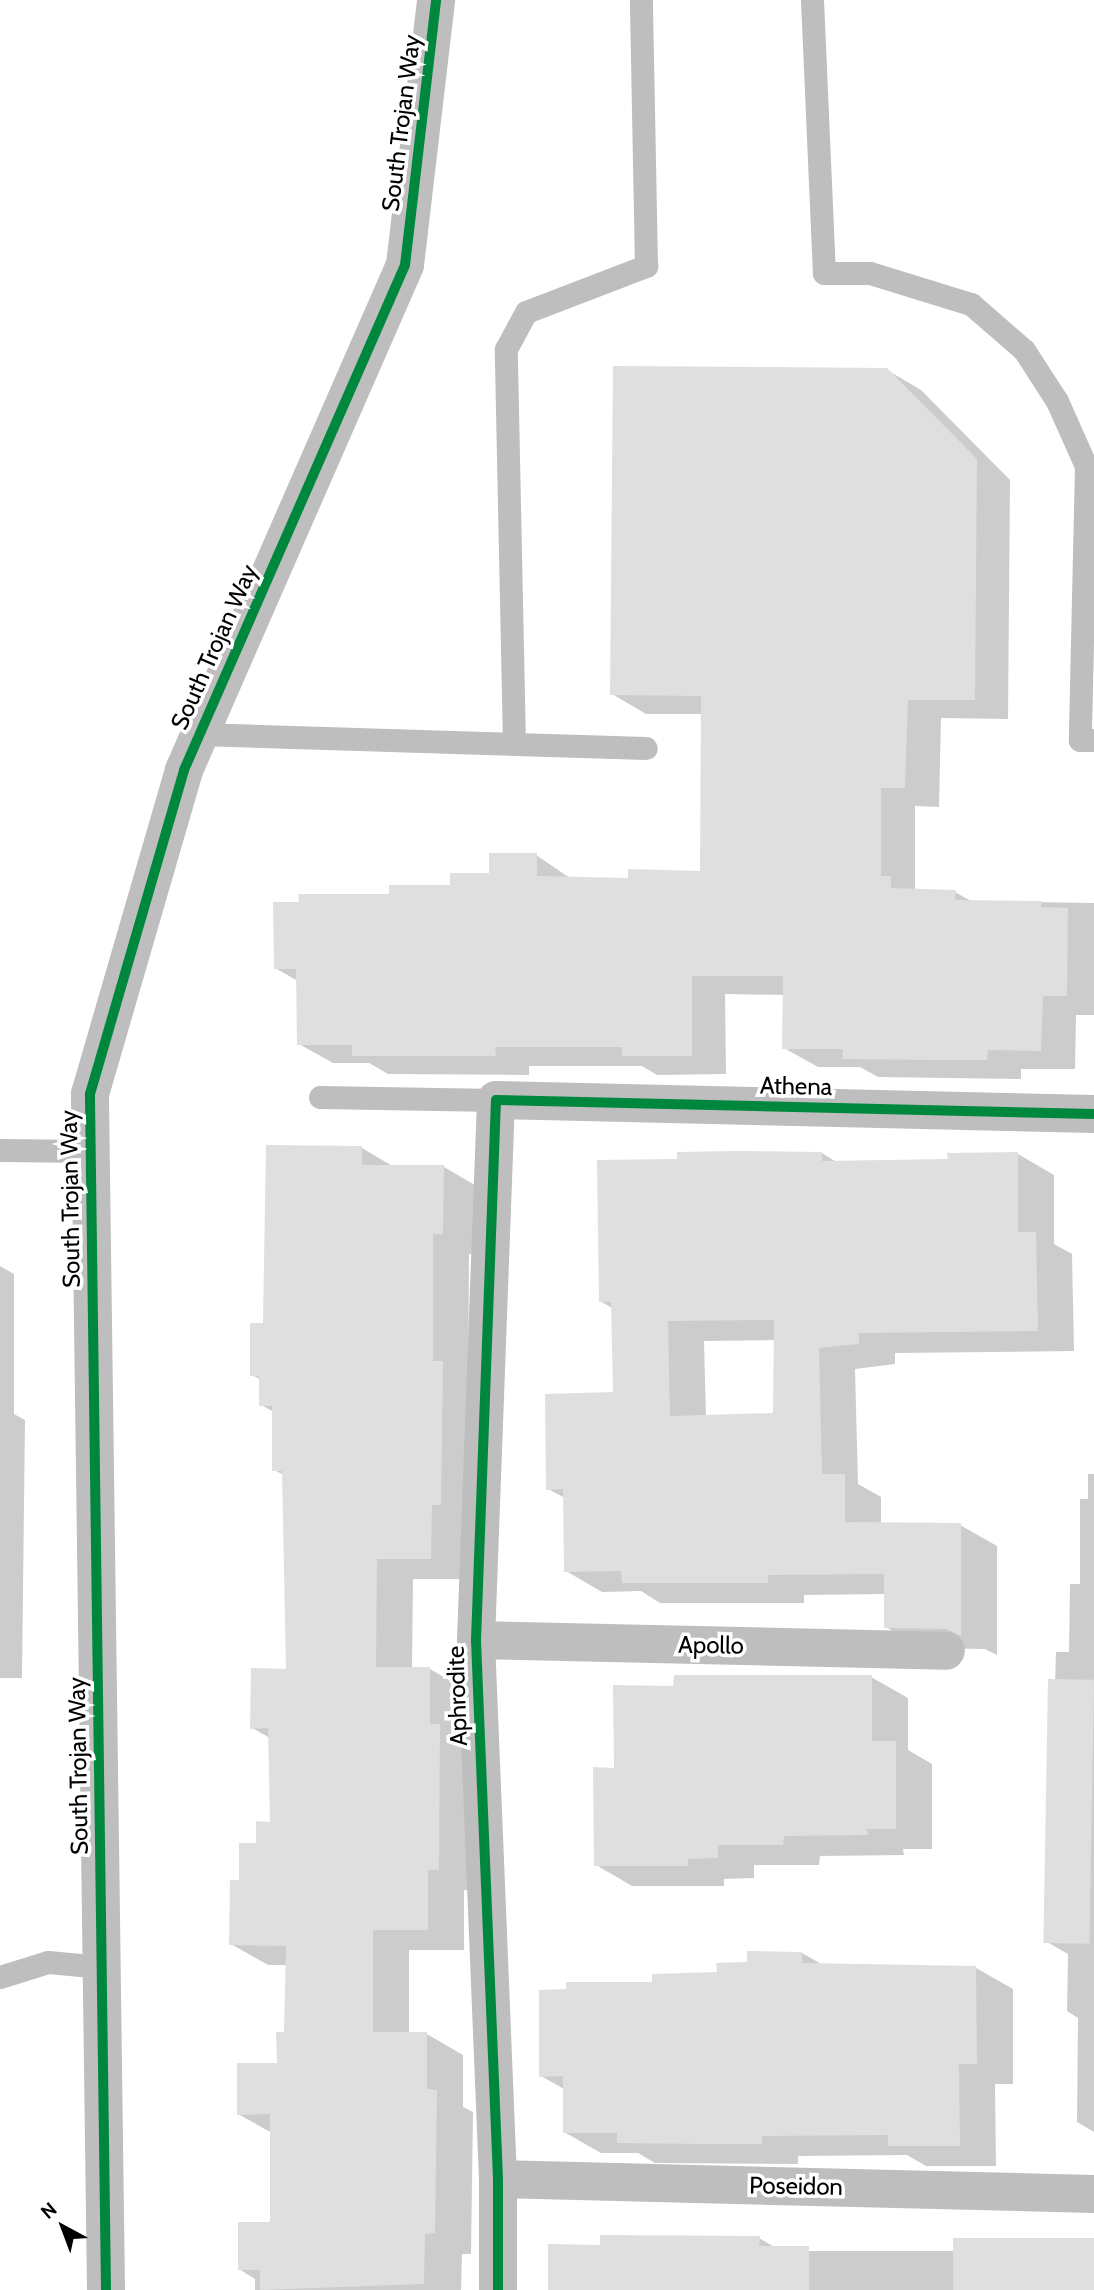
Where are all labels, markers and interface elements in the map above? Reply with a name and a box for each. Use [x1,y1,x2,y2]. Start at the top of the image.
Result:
street label: South Trojan Way [376,33,426,213]
street label: South Trojan Way [165,560,263,734]
street label: Athena [760,1071,832,1101]
street label: South Trojan Way [54,1110,86,1288]
street label: Apollo [678,1630,744,1660]
street label: Aphrodite [441,1645,473,1747]
street label: South Trojan Way [62,1677,94,1855]
street label: Poseidon [749,2171,843,2201]
north arrow [28,2192,98,2262]
text: N [36,2198,62,2224]

